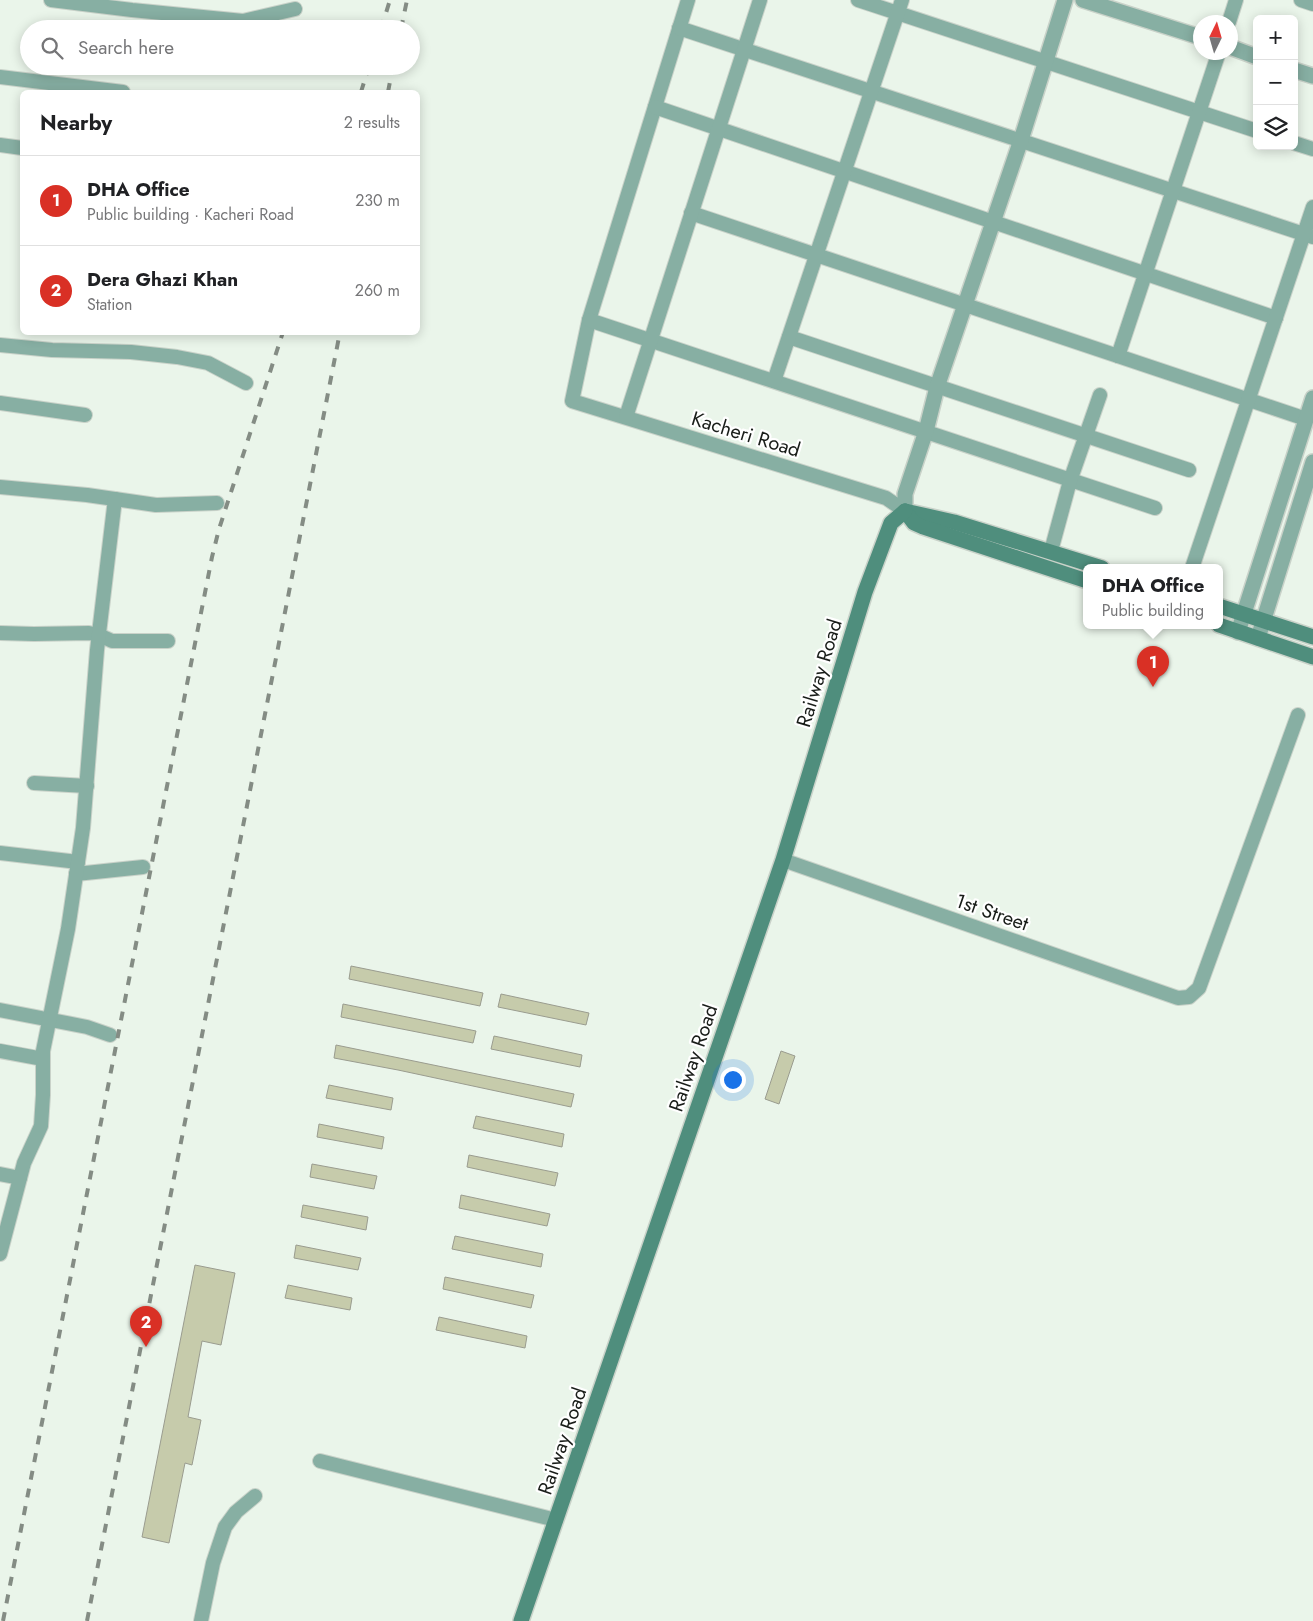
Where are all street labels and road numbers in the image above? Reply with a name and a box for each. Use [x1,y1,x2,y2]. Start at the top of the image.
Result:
street label: Kacheri Road [688,404,804,465]
street label: Railway Road [789,616,850,731]
street label: 1st Street [951,886,1032,939]
street label: Railway Road [662,1001,725,1116]
street label: Railway Road [531,1384,594,1499]

